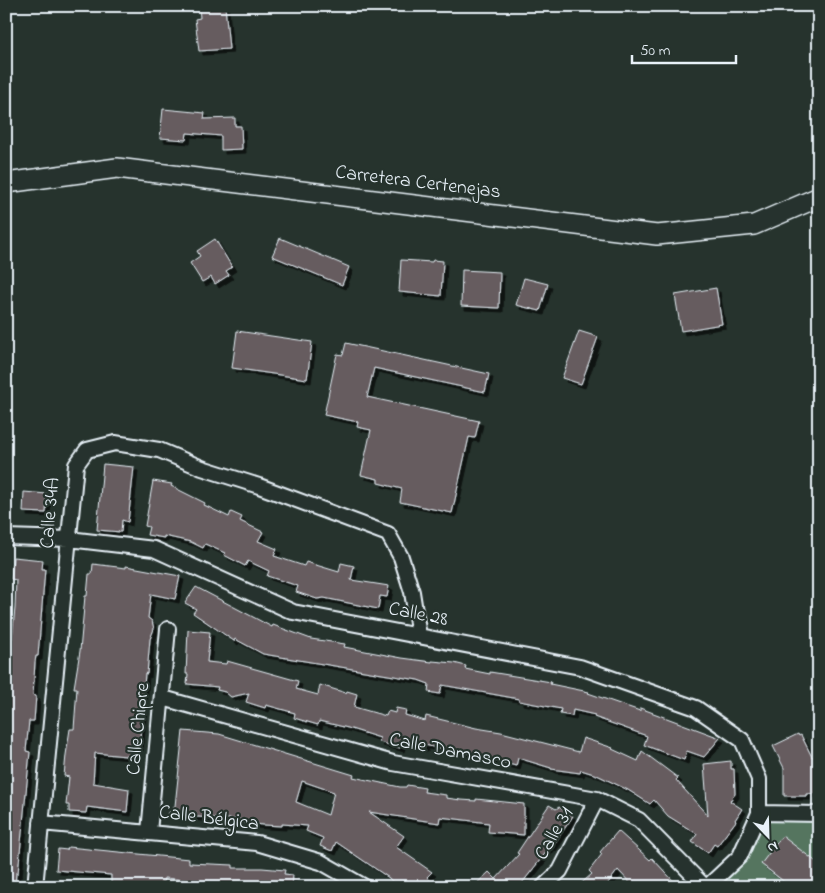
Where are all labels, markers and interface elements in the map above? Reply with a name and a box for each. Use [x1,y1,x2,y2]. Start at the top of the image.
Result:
scale bar [632,32,736,64]
text: 50 m [640,40,671,62]
street label: Carretera Certenejas [334,158,502,208]
street label: Calle 34A [33,476,69,550]
street label: Calle 28 [386,595,450,635]
street label: Calle Chipre [120,681,158,777]
street label: Calle Damasco [387,726,513,778]
street label: Calle Bélgica [157,798,261,841]
street label: Calle 31 [528,802,582,866]
north arrow [742,810,792,860]
text: N [764,835,781,858]

